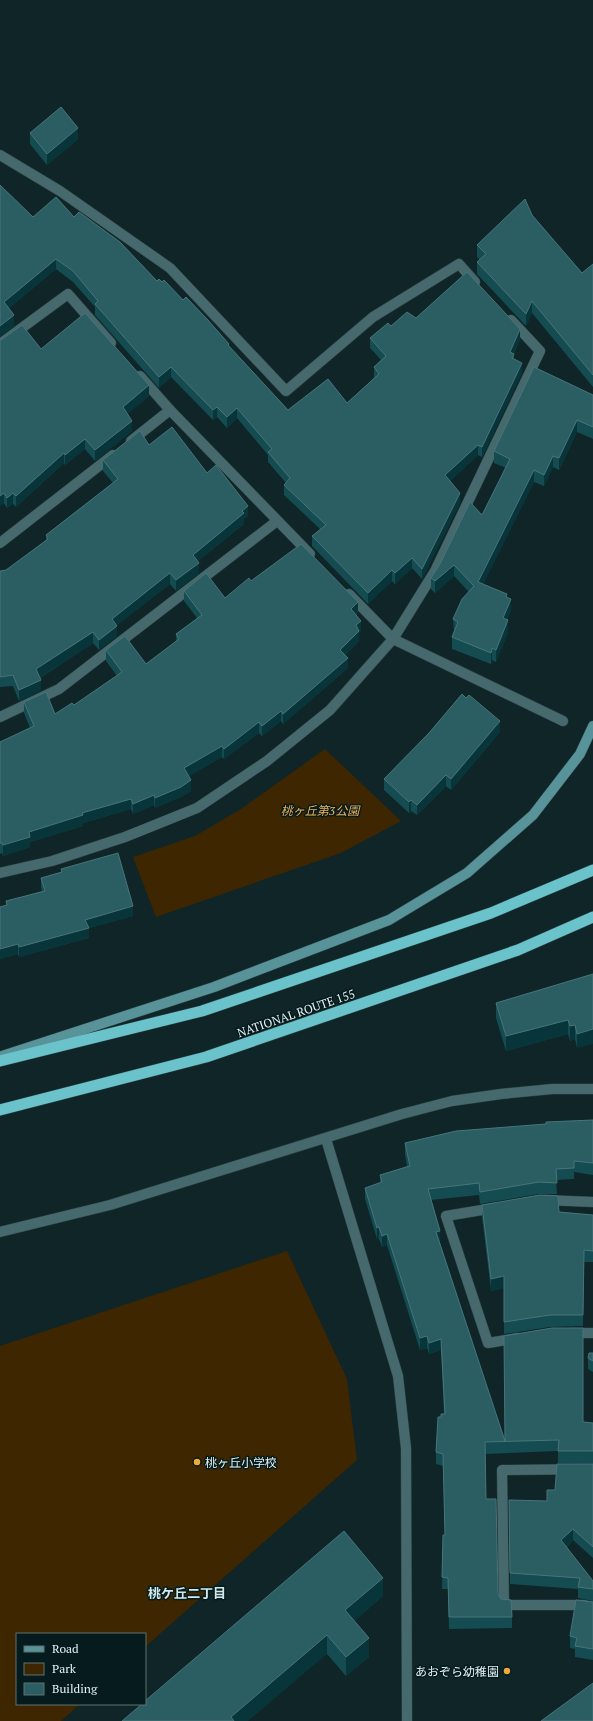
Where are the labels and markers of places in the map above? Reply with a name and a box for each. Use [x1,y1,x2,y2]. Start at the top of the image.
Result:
place label: 桃ヶ丘小学校 [205,1455,277,1470]
marker: 桃ヶ丘小学校 [192,1457,202,1467]
place label: あおぞら幼稚園 [415,1664,499,1679]
marker: あおぞら幼稚園 [502,1666,512,1676]

